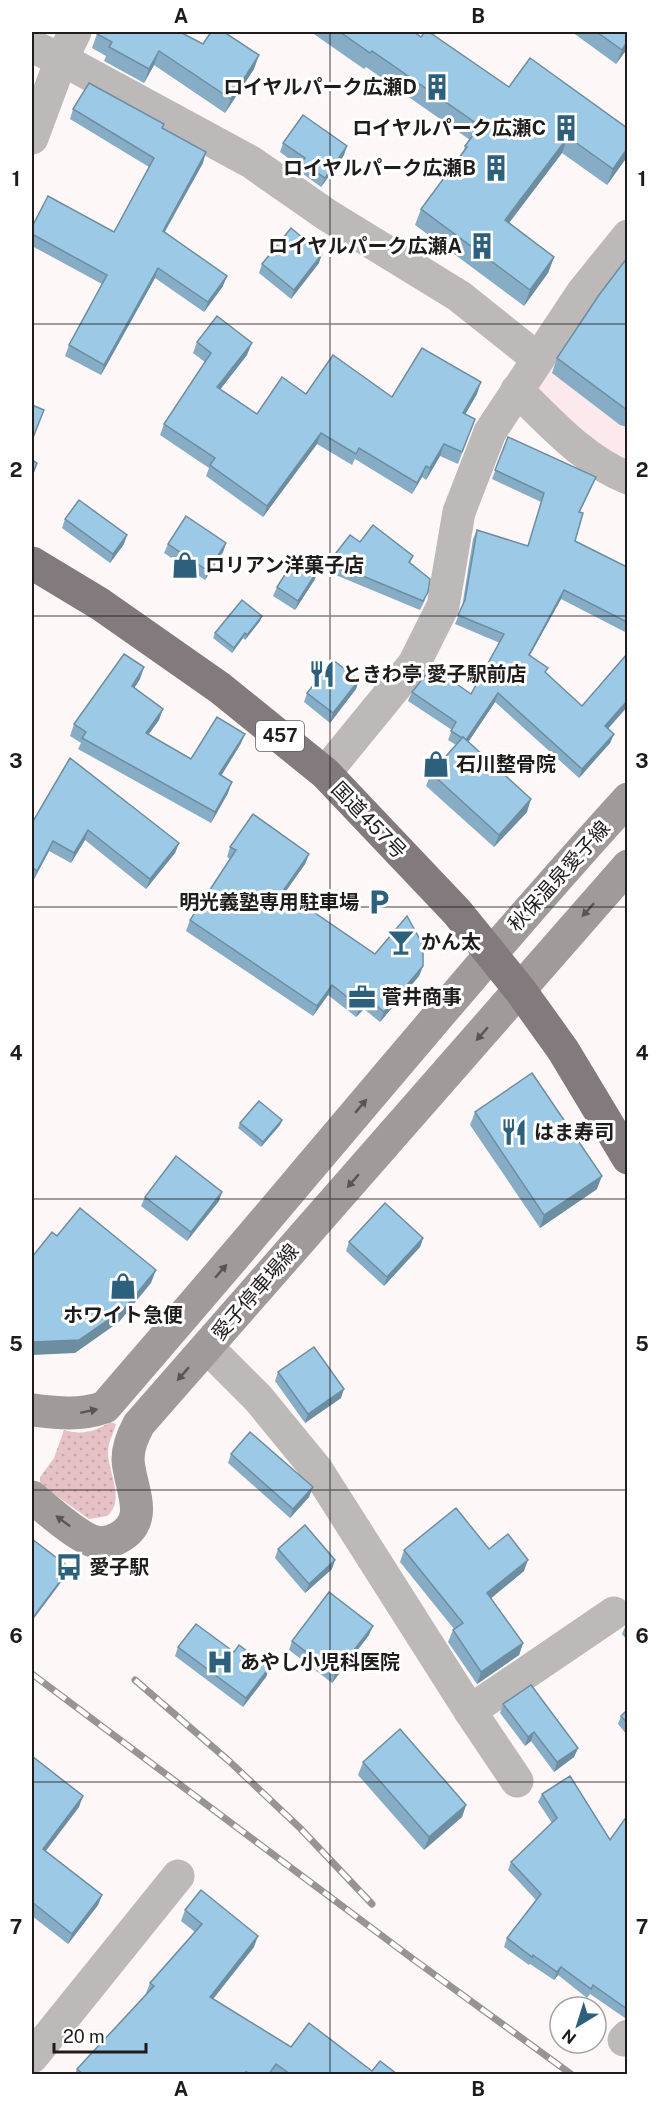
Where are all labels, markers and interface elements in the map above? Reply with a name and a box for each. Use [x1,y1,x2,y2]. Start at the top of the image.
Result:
text: A [174,4,188,28]
text: B [471,4,485,28]
building icon: ロイヤルパーク広瀬D [422,72,452,102]
place label: ロイヤルパーク広瀬D [223,75,417,99]
building icon: ロイヤルパーク広瀬C [551,113,581,143]
place label: ロイヤルパーク広瀬C [352,116,546,140]
building icon: ロイヤルパーク広瀬B [481,153,511,183]
place label: ロイヤルパーク広瀬B [283,156,476,180]
text: 1 [12,167,20,191]
text: 1 [638,167,646,191]
building icon: ロイヤルパーク広瀬A [467,231,497,261]
place label: ロイヤルパーク広瀬A [268,234,462,258]
text: 2 [10,458,22,482]
text: 2 [636,458,648,482]
shop icon: ロリアン洋菓子店 [170,550,200,580]
place label: ロリアン洋菓子店 [205,553,364,577]
restaurant icon: ときわ亭 愛子駅前店 [307,659,337,689]
place label: ときわ亭 愛子駅前店 [342,662,527,686]
road number: 457 [256,721,304,751]
text: 3 [9,749,23,773]
shop icon: 石川整骨院 [421,749,451,779]
text: 3 [635,749,649,773]
place label: 石川整骨院 [456,752,556,776]
street label: 国道457号 [327,777,411,863]
street label: 秋保温泉愛子線 [503,816,615,936]
parking icon: 明光義塾専用駐車場 [364,887,394,917]
place label: 明光義塾専用駐車場 [179,890,359,914]
one-way arrow [581,902,595,917]
bar icon: かん太 [386,927,416,957]
place label: かん太 [421,930,481,954]
office icon: 菅井商事 [347,982,377,1012]
place label: 菅井商事 [382,985,462,1009]
one-way arrow [476,1026,489,1041]
text: 4 [9,1041,23,1065]
text: 4 [635,1041,649,1065]
one-way arrow [355,1098,368,1114]
restaurant icon: はま寿司 [499,1117,529,1147]
place label: はま寿司 [534,1120,614,1144]
one-way arrow [347,1173,360,1188]
street label: 愛子停車場線 [207,1239,303,1345]
one-way arrow [215,1263,228,1279]
shop icon: ホワイト急便 [108,1271,138,1301]
place label: ホワイト急便 [63,1303,183,1327]
text: 5 [9,1332,23,1356]
text: 5 [635,1332,649,1356]
one-way arrow [177,1366,190,1381]
one-way arrow [80,1406,99,1415]
one-way arrow [55,1515,71,1527]
bus stop icon: 愛子駅 [54,1552,84,1582]
place label: 愛子駅 [89,1555,149,1579]
text: 6 [9,1624,23,1648]
text: 6 [635,1624,649,1648]
hospital icon: あやし小児科医院 [205,1647,235,1677]
place label: あやし小児科医院 [240,1650,400,1674]
text: 7 [10,1915,22,1939]
text: 7 [636,1915,648,1939]
north arrow [548,1995,608,2055]
scale bar [54,2016,146,2054]
text: N [558,2025,580,2048]
text: 20 m [63,2026,105,2047]
text: A [174,2077,188,2101]
text: B [471,2077,485,2101]

